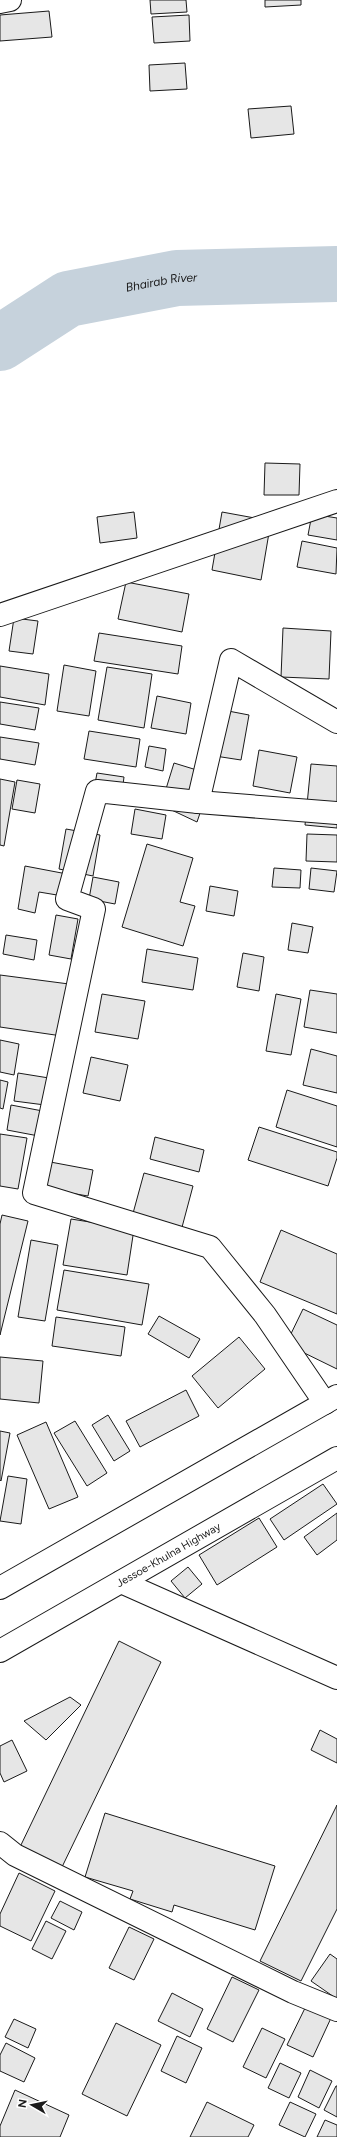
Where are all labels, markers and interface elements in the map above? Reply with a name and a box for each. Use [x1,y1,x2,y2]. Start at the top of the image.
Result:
water label: Bhairab River [125,270,198,295]
street label: Jessoe-Khulna Highway [114,1520,223,1590]
north arrow [12,2085,52,2125]
text: N [16,2098,30,2109]

